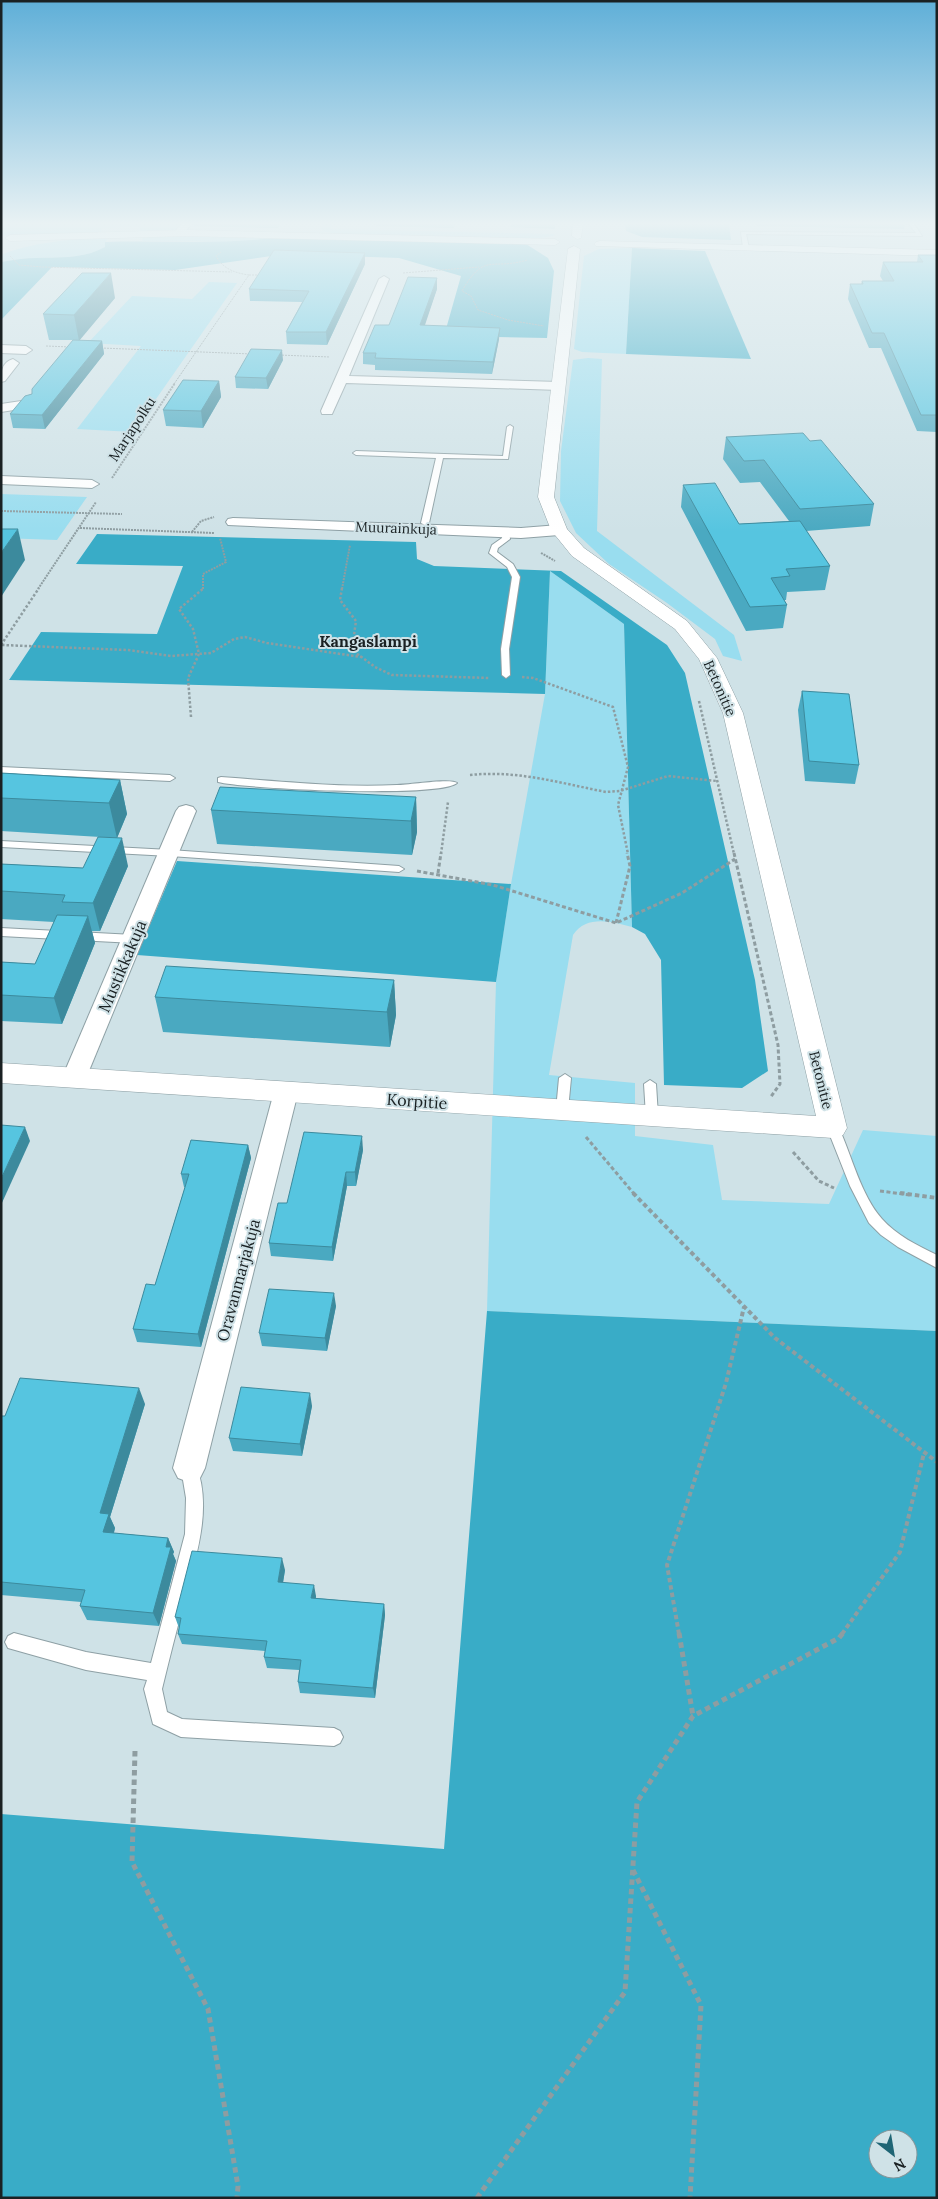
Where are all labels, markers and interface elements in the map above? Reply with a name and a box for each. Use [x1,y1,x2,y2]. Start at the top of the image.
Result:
street label: Marjapolku [105,393,159,465]
street label: Muurainkuja [355,518,437,538]
district label: Kangaslampi [319,631,417,651]
street label: Betonitie [700,657,740,719]
street label: Mustikkakuja [94,917,150,1015]
street label: Betonitie [805,1049,837,1111]
street label: Korpitie [386,1089,448,1113]
street label: Oravanmarjakuja [212,1217,264,1343]
north arrow [868,2129,918,2179]
text: N [890,2155,909,2176]

